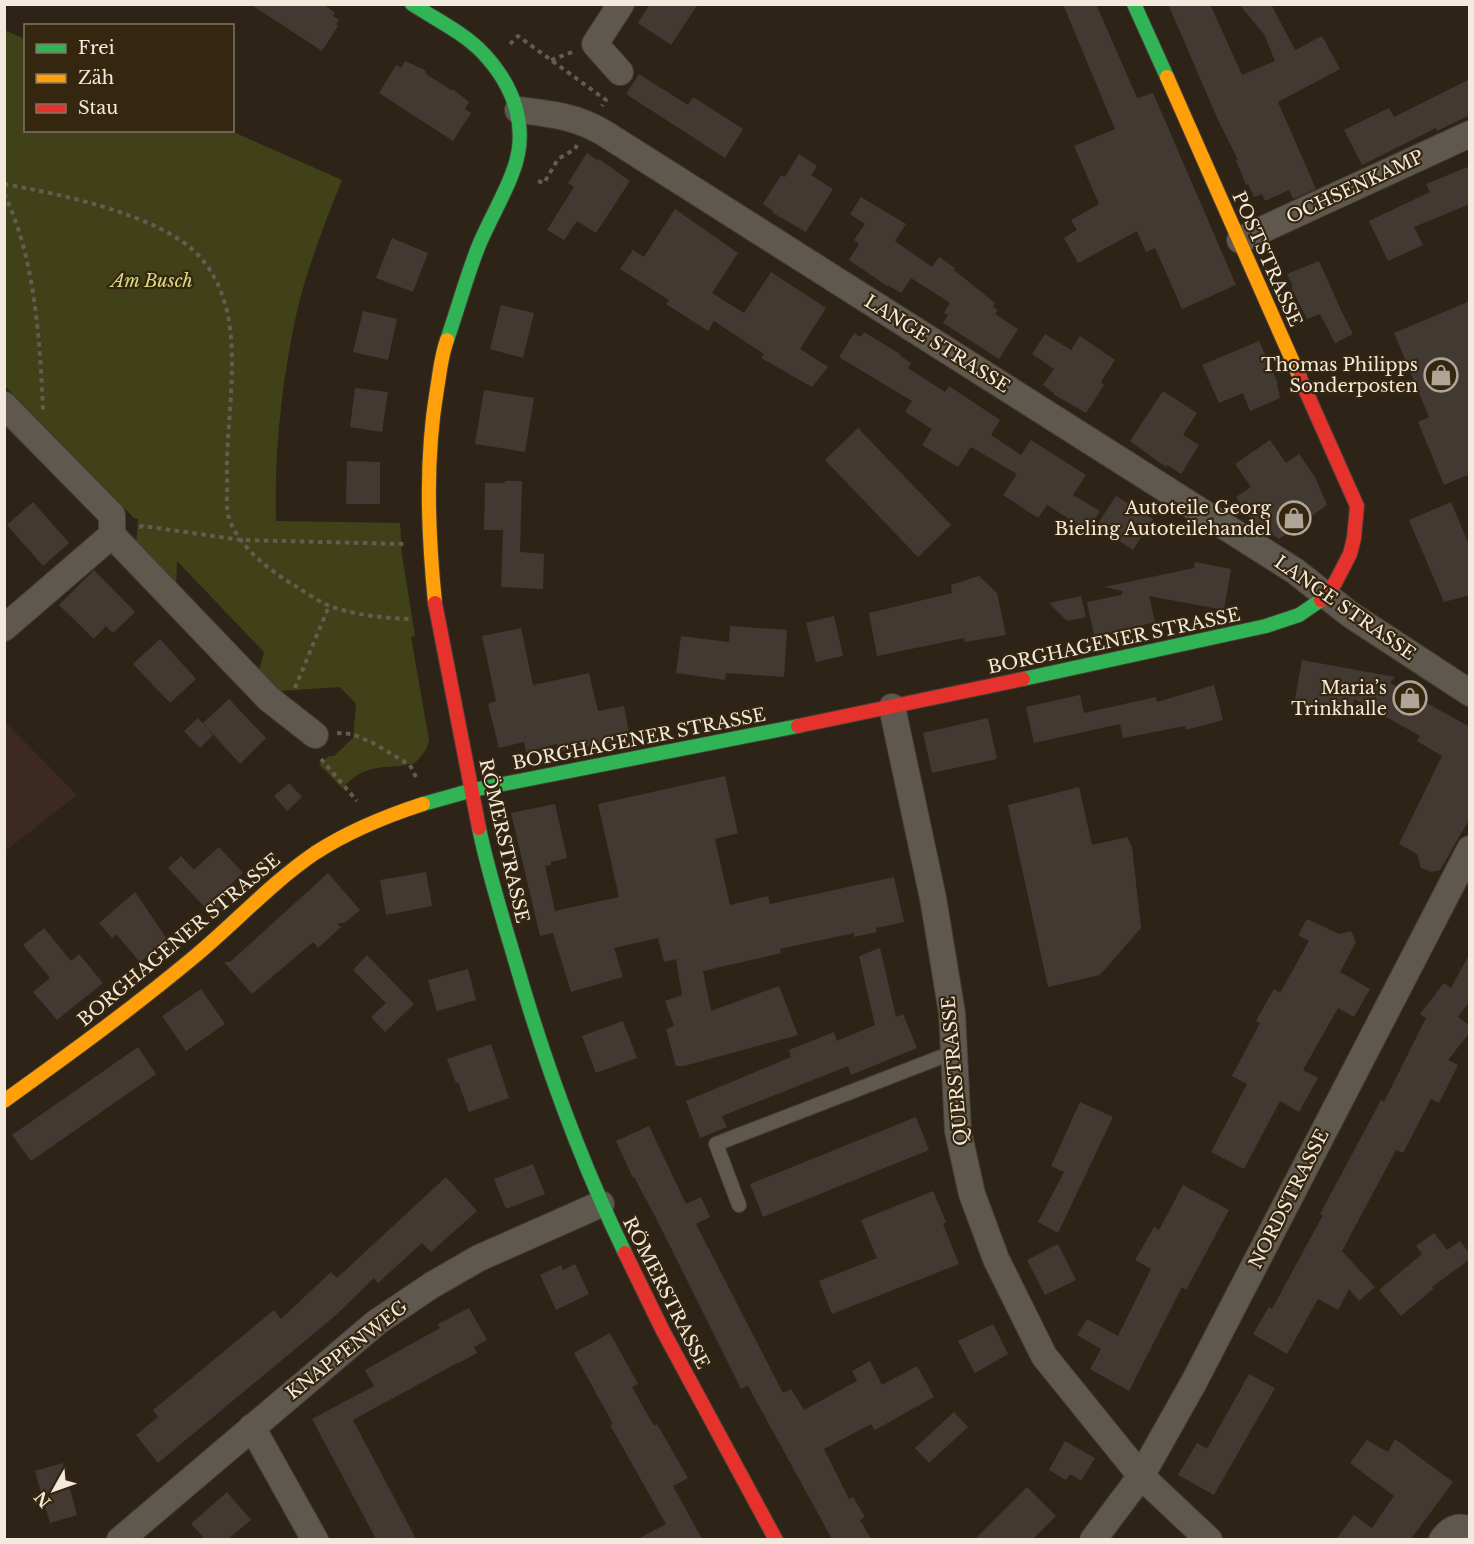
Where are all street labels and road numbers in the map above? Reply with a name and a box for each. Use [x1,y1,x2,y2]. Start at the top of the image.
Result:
street label: OCHSENKAMP [1283,146,1427,228]
street label: POSTSTRASSE [1227,188,1307,330]
street label: LANGE STRASSE [860,290,1014,398]
street label: LANGE STRASSE [1270,551,1420,665]
street label: BORGHAGENER STRASSE [986,603,1242,679]
street label: BORGHAGENER STRASSE [511,704,767,774]
street label: RÖMERSTRASSE [474,757,535,925]
street label: BORGHAGENER STRASSE [73,849,285,1031]
street label: QUERSTRASSE [938,995,972,1147]
street label: NORDSTRASSE [1244,1126,1334,1272]
street label: RÖMERSTRASSE [618,1213,715,1373]
street label: KNAPPENWEG [282,1296,412,1404]

